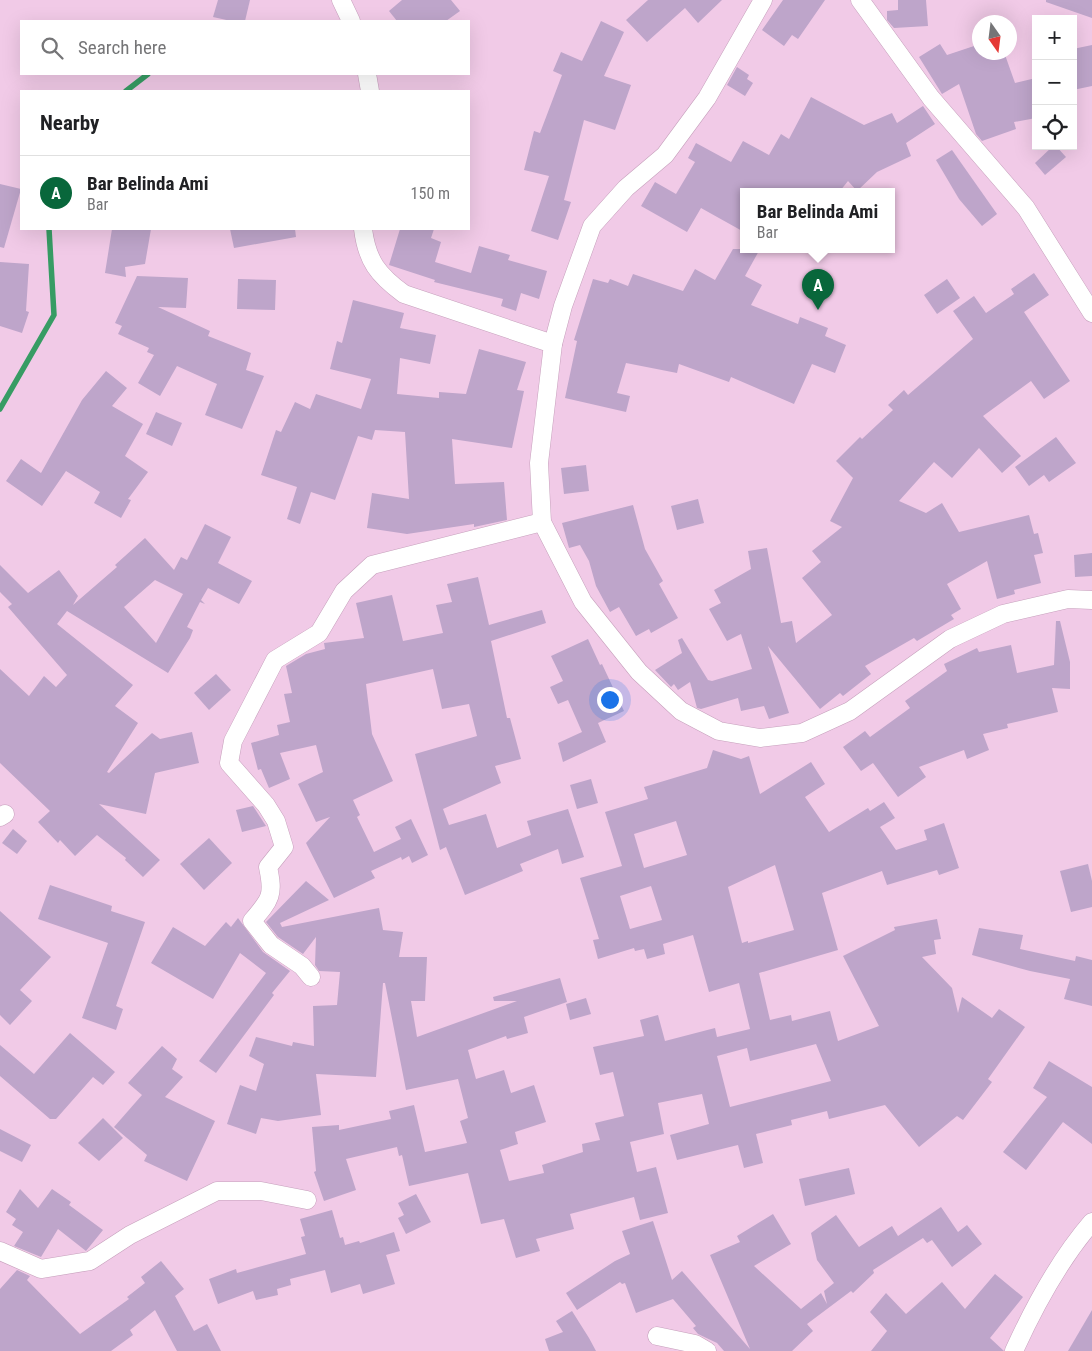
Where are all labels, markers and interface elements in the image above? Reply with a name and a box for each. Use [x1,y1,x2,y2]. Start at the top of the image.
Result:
north arrow [972,15,1017,60]
map controls [1032,15,1077,150]
button: + [1032,15,1077,60]
search box [20,20,470,75]
icon: search [38,34,66,62]
text: Search here [78,36,166,59]
button: − [1032,60,1077,105]
button: locate [1032,105,1077,150]
text: Nearby [40,111,99,135]
text: Bar Belinda Ami [87,172,209,195]
text: A [51,184,61,203]
text: 150 m [411,184,450,203]
popup [740,188,895,253]
text: Bar [87,195,108,214]
text: Bar Belinda Ami [757,200,878,223]
text: Bar [757,223,778,242]
pin: A [802,269,834,310]
your location [597,687,623,713]

